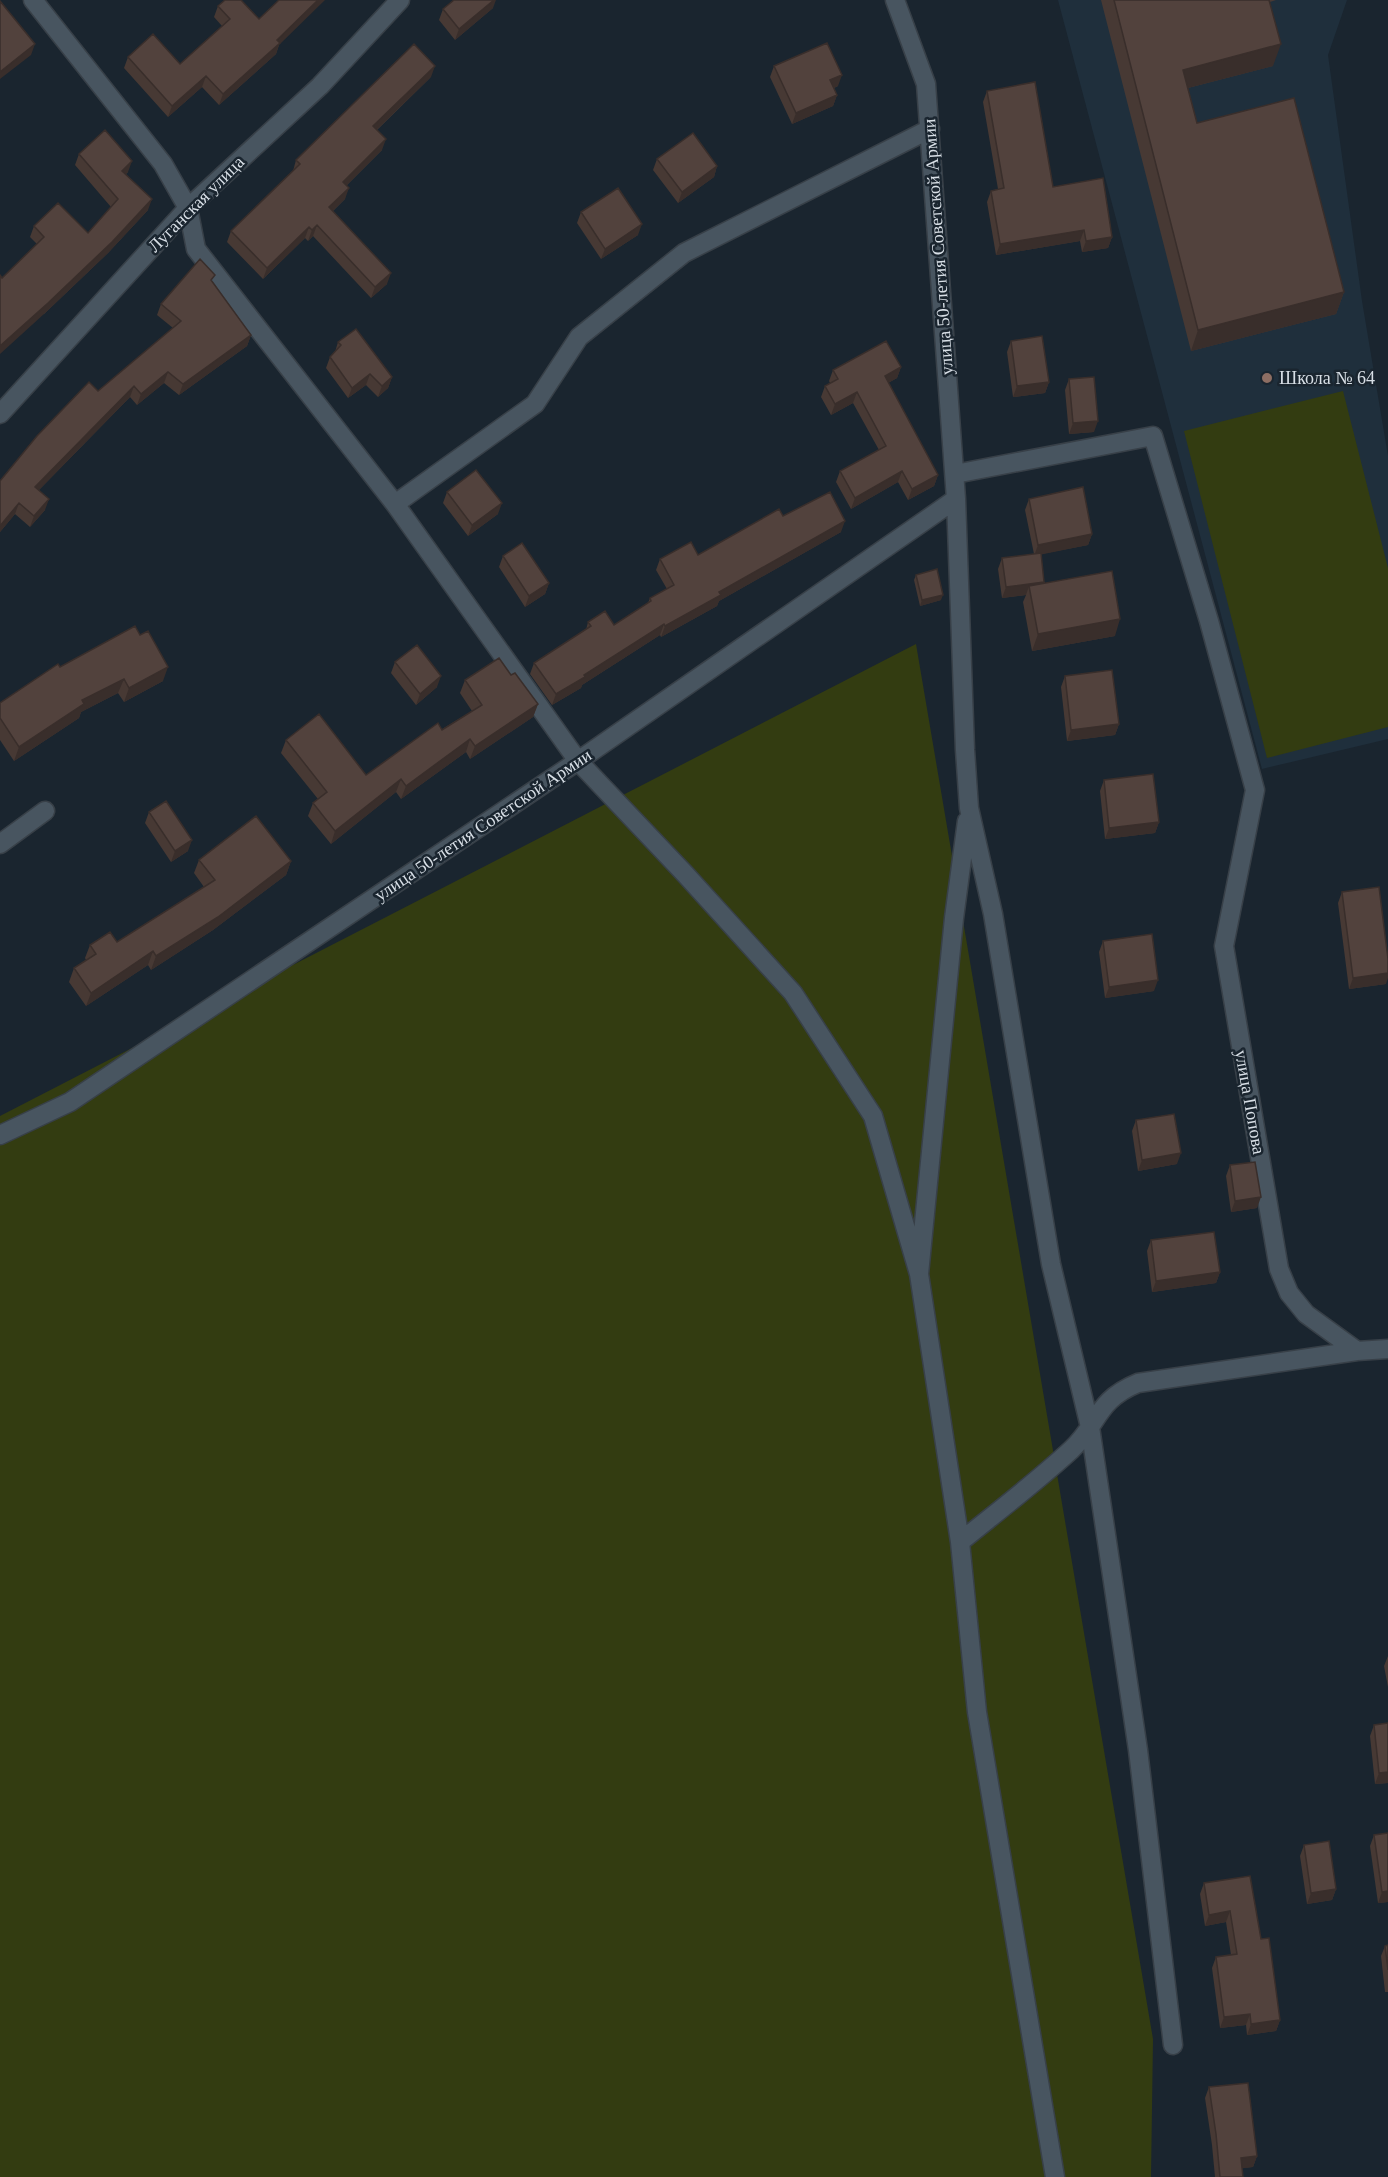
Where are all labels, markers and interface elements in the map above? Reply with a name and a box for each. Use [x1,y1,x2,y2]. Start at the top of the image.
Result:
street label: улица 50-летия Советской Армии [919,118,957,376]
street label: Луганская улица [144,152,248,256]
place label: Школа № 64 [1279,368,1375,388]
marker: Школа № 64 [1260,371,1274,385]
street label: улица 50-летия Советской Армии [371,745,595,905]
street label: улица Попова [1231,1048,1269,1156]

